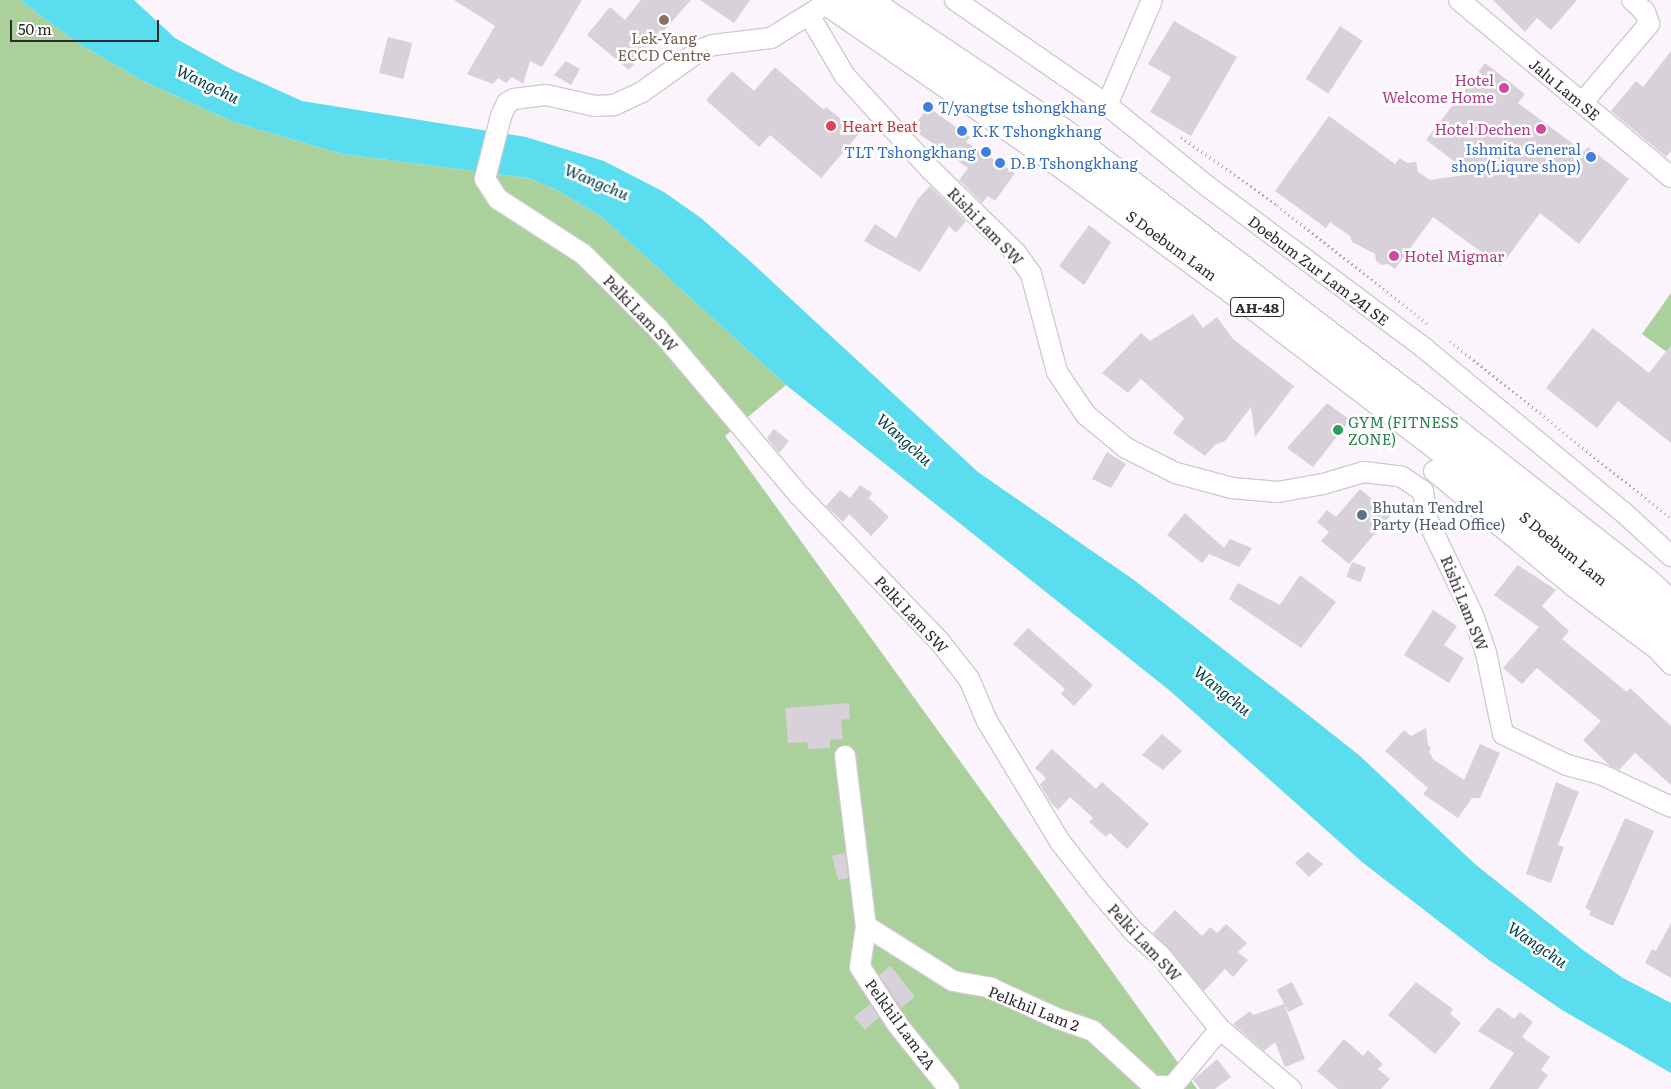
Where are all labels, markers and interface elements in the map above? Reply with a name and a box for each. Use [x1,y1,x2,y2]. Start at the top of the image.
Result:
scale bar [12,10,161,42]
marker: Lek-Yang ECCD Centre [658,14,670,26]
text: 50 m [18,17,52,40]
place label: Lek-Yang ECCD Centre [618,28,710,63]
street label: Jalu Lam SE [1526,54,1604,124]
water label: Wangchu [173,59,243,107]
place label: Hotel Welcome Home [1382,70,1494,105]
marker: Hotel Welcome Home [1498,82,1510,94]
place label: T/yangtse tshongkhang [938,98,1106,116]
marker: T/yangtse tshongkhang [922,101,934,113]
place label: Heart Beat [842,117,918,135]
marker: Heart Beat [824,119,838,133]
place label: Hotel Dechen [1434,120,1531,138]
place label: K.K Tshongkhang [972,122,1102,140]
marker: Hotel Dechen [1535,123,1547,135]
marker: K.K Tshongkhang [956,125,968,137]
place label: Ishmita General shop(Liqure shop) [1451,139,1581,174]
place label: TLT Tshongkhang [844,143,976,161]
marker: TLT Tshongkhang [980,146,992,158]
marker: Ishmita General shop(Liqure shop) [1585,151,1597,163]
place label: D.B Tshongkhang [1010,154,1138,172]
marker: D.B Tshongkhang [994,157,1006,169]
water label: Wangchu [562,159,632,203]
street label: Rishi Lam SW [944,183,1028,269]
street label: S Doebum Lam [1123,206,1221,284]
street label: Doebum Zur Lam 241 SE [1245,211,1393,329]
place label: Hotel Migmar [1404,247,1504,265]
marker: Hotel Migmar [1388,250,1400,262]
street label: Pelki Lam SW [600,271,682,355]
road number: AH-48 [1230,296,1284,318]
water label: Wangchu [873,409,937,469]
place label: GYM (FITNESS ZONE) [1348,412,1459,447]
marker: GYM (FITNESS ZONE) [1332,424,1344,436]
place label: Bhutan Tendrel Party (Head Office) [1372,497,1506,532]
street label: S Doebum Lam [1516,507,1612,589]
marker: Bhutan Tendrel Party (Head Office) [1356,509,1368,521]
street label: Rishi Lam SW [1438,553,1492,653]
street label: Pelki Lam SW [872,572,952,656]
water label: Wangchu [1190,661,1256,719]
street label: Pelki Lam SW [1105,900,1185,984]
water label: Wangchu [1504,917,1572,971]
street label: Pelkhil Lam 2A [862,975,940,1073]
street label: Pelkhil Lam 2 [986,982,1082,1034]

